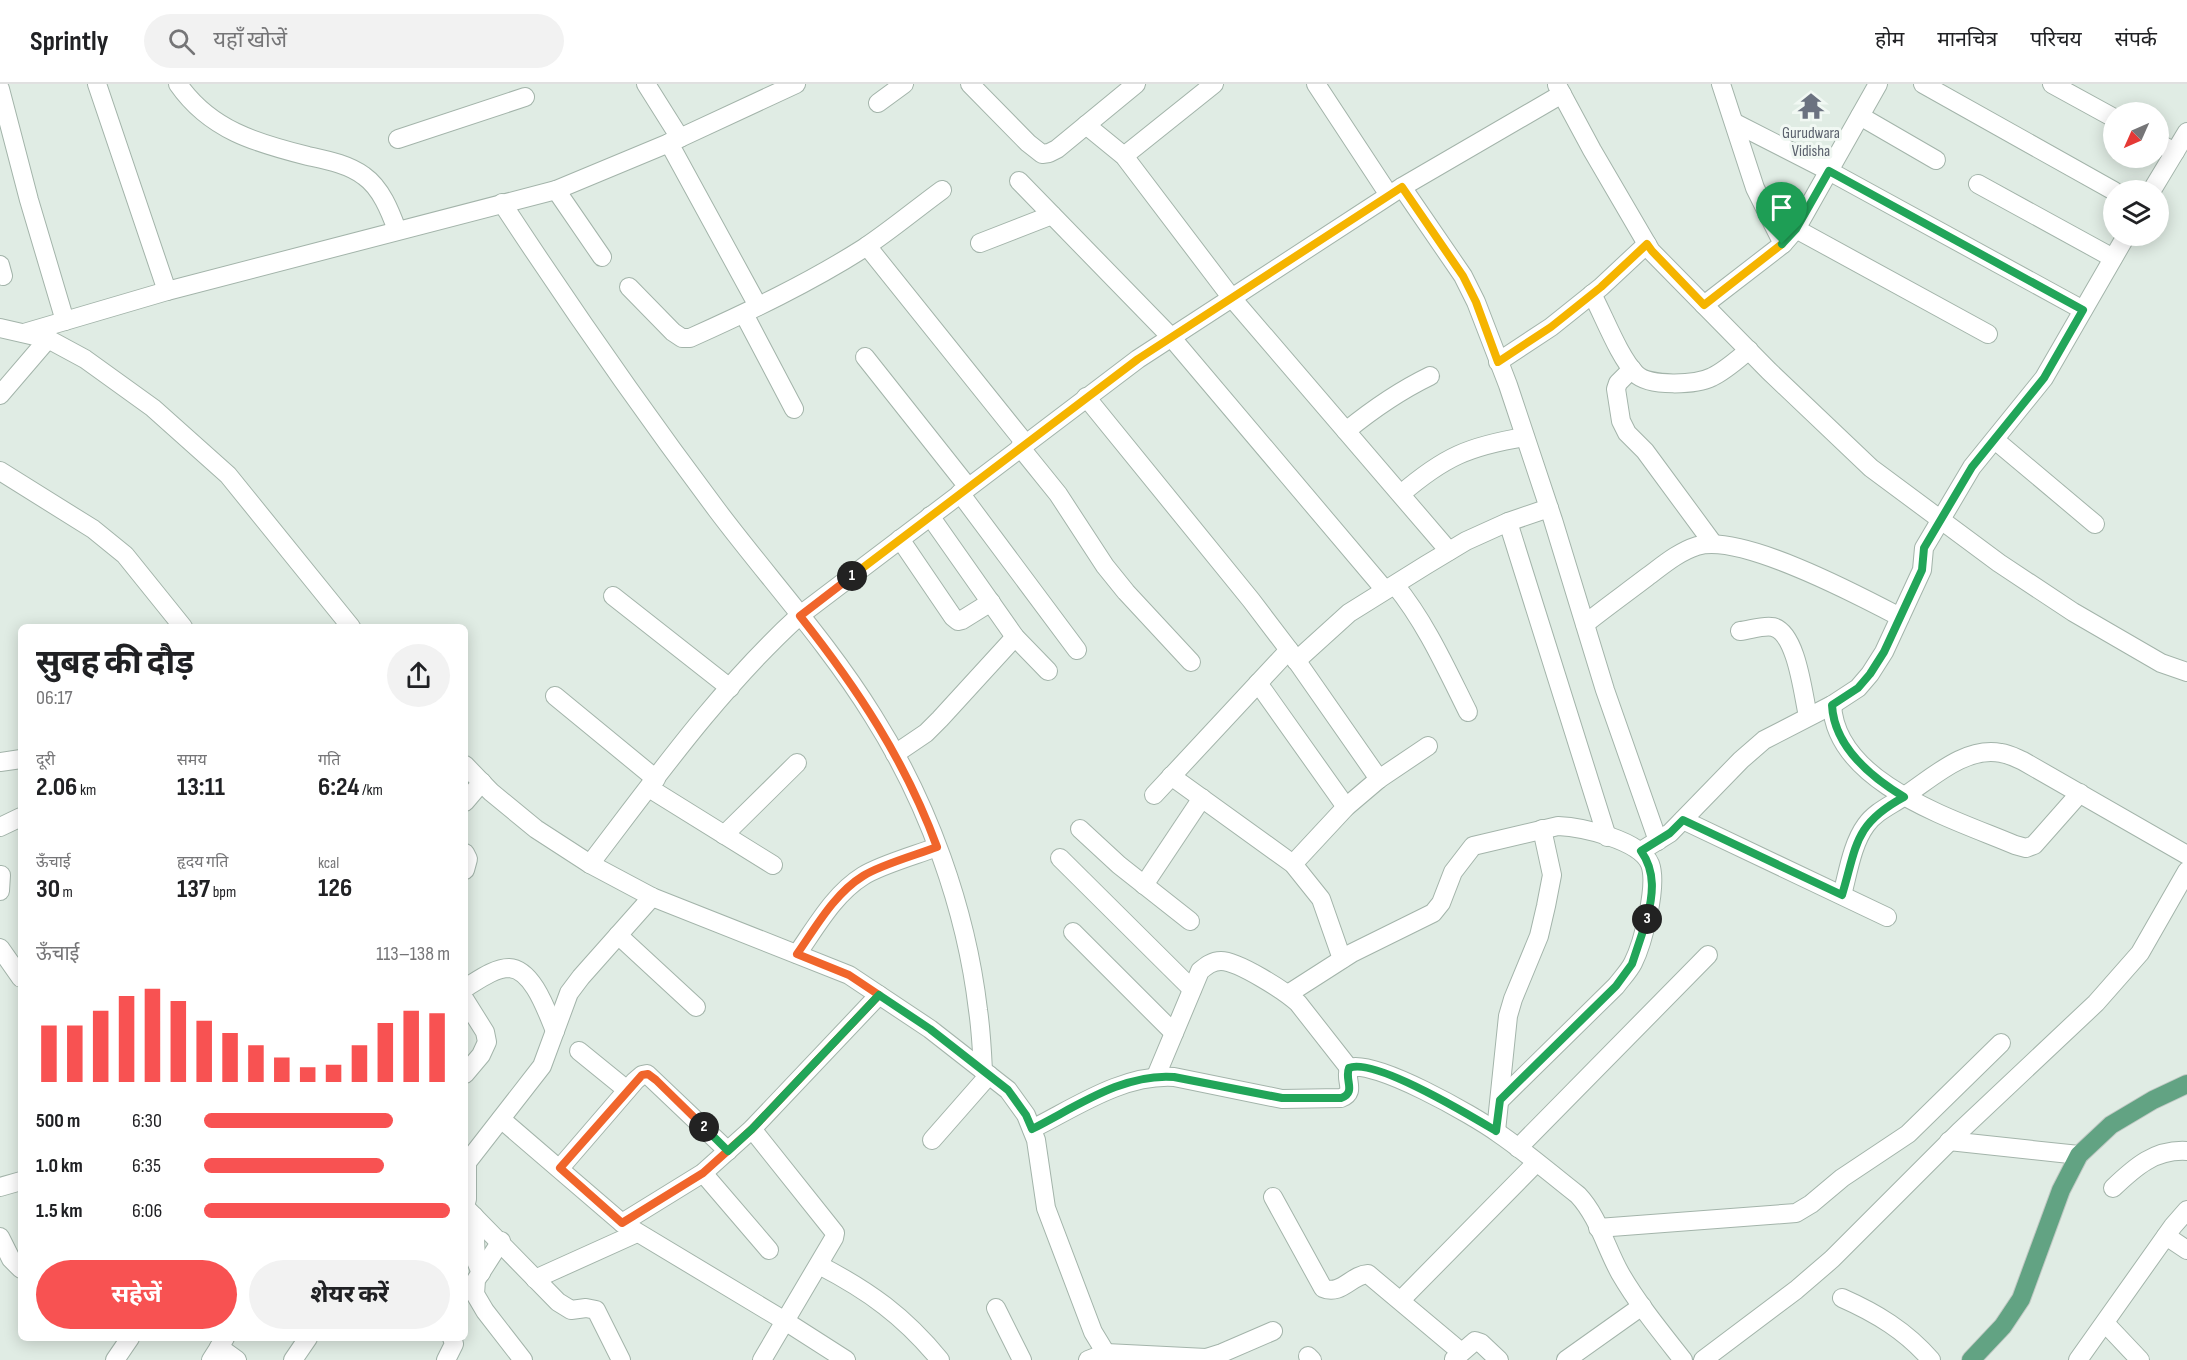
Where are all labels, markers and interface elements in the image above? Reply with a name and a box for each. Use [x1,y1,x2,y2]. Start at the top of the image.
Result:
search box [144,14,564,68]
text: Sprintly [30,25,108,58]
icon: search [165,25,198,58]
text: यहाँ खोजें [213,27,287,54]
text: होम [1875,27,1904,52]
text: मानचित्र [1937,27,1997,52]
text: परिचय [2030,27,2082,52]
text: संपर्क [2115,27,2157,52]
temple icon: Gurudwara Vidisha [1796,91,1826,121]
north arrow [2103,102,2169,168]
map controls [2103,102,2169,246]
place label: Gurudwara Vidisha [1782,124,1840,161]
button: layers [2103,180,2169,246]
pin [1756,182,1807,244]
icon: arrive [1765,191,1798,224]
pin: 1 [837,561,867,591]
text: 1 [849,566,855,585]
text: सुबह की दौड़ [36,643,194,683]
button: share [387,644,450,707]
text: 06:17 [36,686,72,710]
text: दूरी [36,751,55,770]
text: समय [177,751,207,770]
text: गति [318,751,340,770]
text: 2.06 [36,772,77,803]
text: 13:11 [177,772,225,803]
text: 6:24 [318,772,359,803]
text: km [77,781,96,800]
text: /km [359,781,383,800]
text: ऊँचाई [36,853,71,872]
text: हृदय गति [177,853,228,872]
text: kcal [318,854,339,873]
text: 126 [318,873,352,904]
text: 30 [36,874,60,905]
text: 137 [177,874,210,905]
text: m [60,883,73,902]
text: bpm [210,883,236,902]
pin: 3 [1632,904,1662,934]
text: 3 [1643,909,1651,928]
text: ऊँचाई [36,942,79,966]
text: 113–138 m [376,942,450,966]
text: 500 m [36,1109,80,1133]
text: 6:30 [132,1109,162,1133]
pin: 2 [689,1112,719,1142]
text: 2 [700,1117,708,1136]
text: 1.0 km [36,1154,83,1178]
text: 6:35 [132,1154,161,1178]
text: 1.5 km [36,1199,82,1223]
text: 6:06 [132,1199,162,1223]
button: सहेजें [36,1260,237,1329]
button: शेयर करें [249,1260,450,1329]

